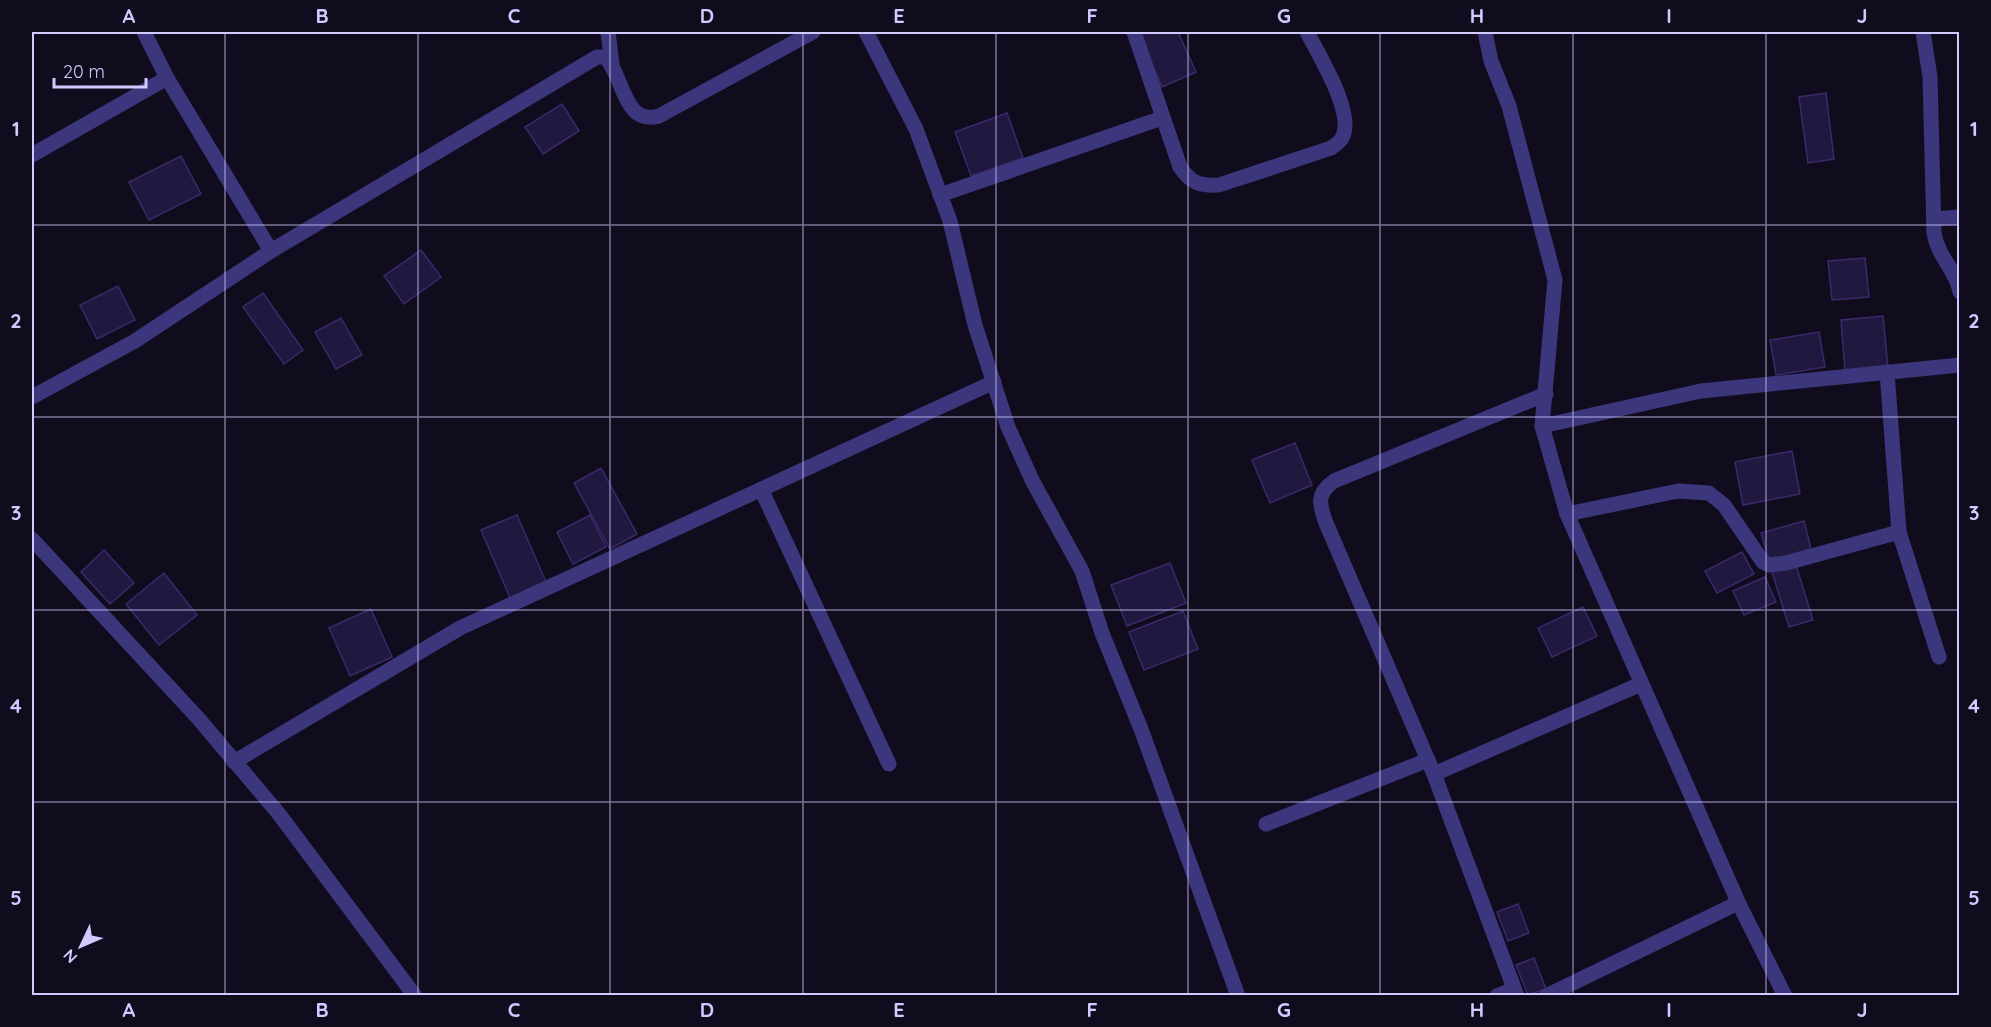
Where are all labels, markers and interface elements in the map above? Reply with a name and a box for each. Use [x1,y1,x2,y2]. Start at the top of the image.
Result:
text: A [123,3,136,28]
text: B [315,3,329,28]
text: C [508,3,521,28]
text: D [700,3,714,28]
text: E [893,3,905,28]
text: F [1086,3,1098,28]
text: G [1277,3,1291,28]
text: H [1470,3,1484,28]
text: I [1666,3,1672,28]
text: J [1856,3,1868,28]
scale bar [54,51,146,89]
text: 20 m [63,60,105,83]
text: 1 [12,116,20,141]
text: 1 [1970,116,1978,141]
text: 2 [10,308,22,333]
text: 2 [1968,308,1980,333]
text: 3 [11,500,21,525]
text: 3 [1969,500,1979,525]
text: 4 [10,693,22,718]
text: 4 [1968,693,1980,718]
text: 5 [10,885,22,910]
text: 5 [1968,885,1980,910]
north arrow [51,916,111,976]
text: N [59,945,81,968]
text: A [123,997,136,1022]
text: B [315,997,329,1022]
text: C [508,997,521,1022]
text: D [700,997,714,1022]
text: E [893,997,905,1022]
text: F [1086,997,1098,1022]
text: G [1277,997,1291,1022]
text: H [1470,997,1484,1022]
text: I [1666,997,1672,1022]
text: J [1856,997,1868,1022]

